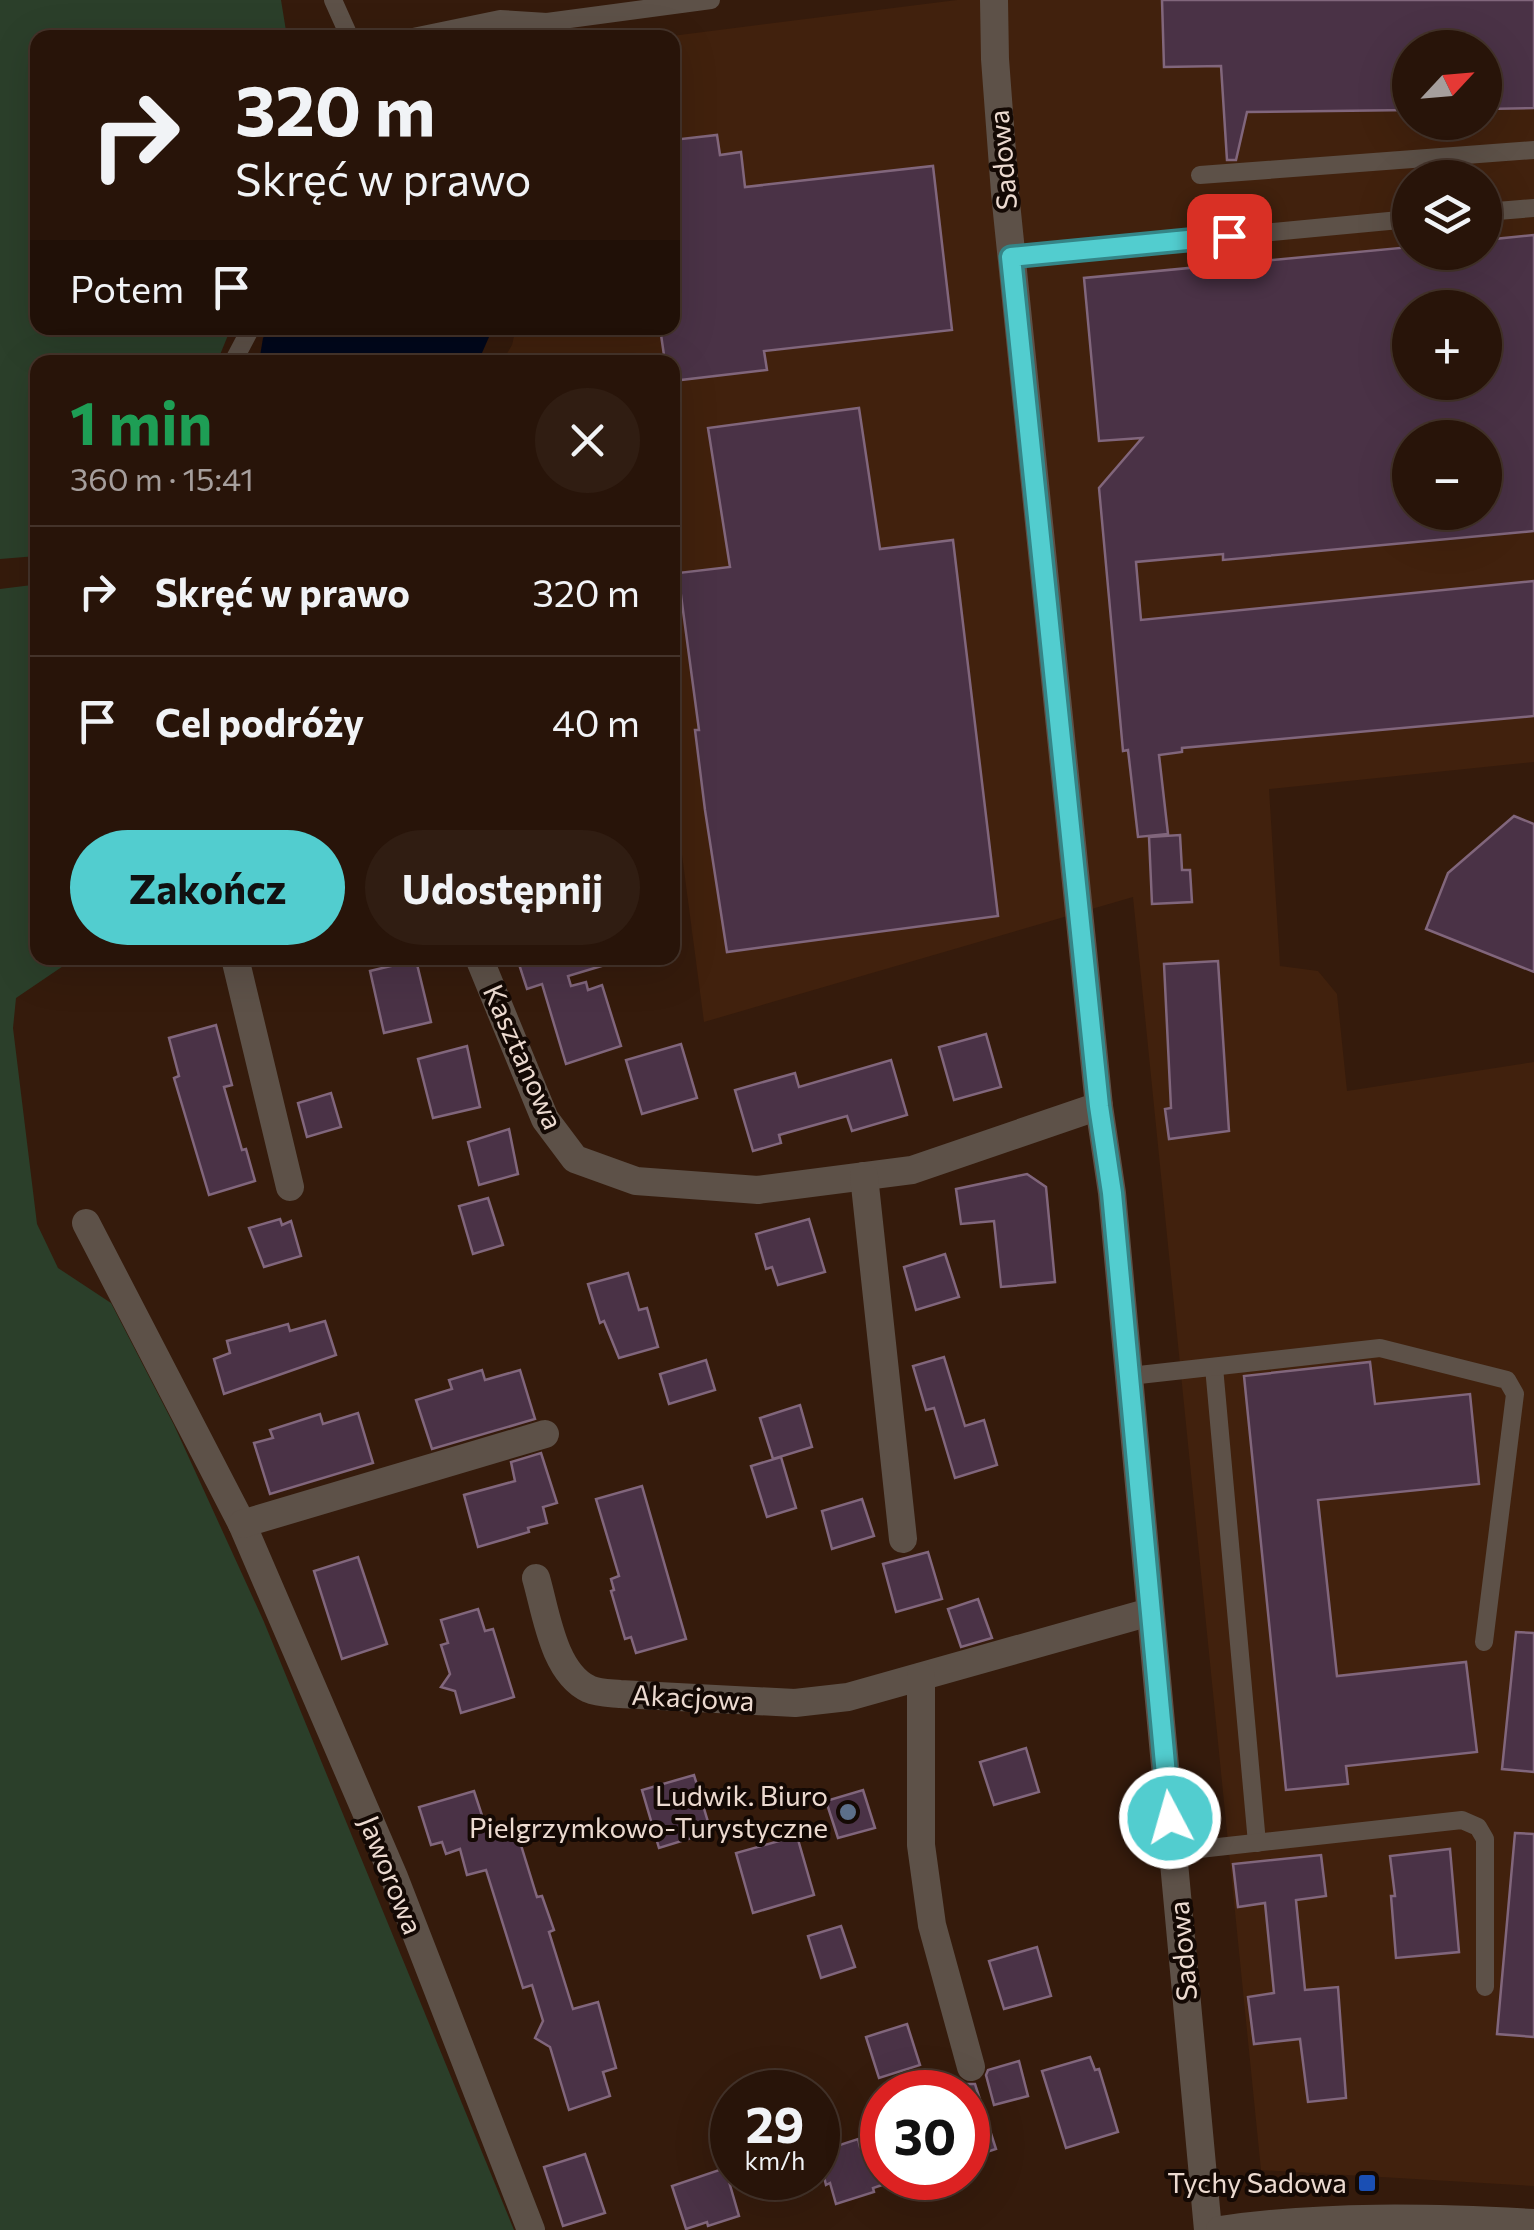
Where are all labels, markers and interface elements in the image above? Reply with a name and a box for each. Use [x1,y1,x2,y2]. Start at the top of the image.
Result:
north arrow [1392,30,1502,140]
map controls [1392,30,1502,530]
text: 320 m [235,65,436,150]
icon: right [70,70,200,200]
street label: Sadowa [981,109,1023,212]
text: Skręć w prawo [235,150,532,205]
button: layers [1392,160,1502,270]
pin [1187,194,1272,279]
icon: arrive [1202,209,1257,264]
icon: arrive [204,260,259,315]
text: Potem [70,264,184,311]
button: + [1392,290,1502,400]
text: 1 min [70,384,212,457]
button: close [535,388,640,493]
button: − [1392,420,1502,530]
text: 360 m · 15:41 [70,458,254,498]
icon: right [70,564,125,619]
text: Skręć w prawo [155,568,410,615]
text: 320 m [532,568,640,615]
icon: arrive [70,694,125,749]
text: Cel podróży [155,698,364,745]
text: 40 m [552,698,640,745]
button: Zakończ [70,830,345,945]
button: Udostępnij [365,830,640,945]
street label: Kasztanowa [477,979,571,1134]
street label: Akacjowa [631,1677,755,1717]
position arrow [1118,1766,1222,1870]
place label: Ludwik. Biuro Pielgrzymkowo-Turystyczne [469,1778,828,1844]
marker: Ludwik. Biuro Pielgrzymkowo-Turystyczne [837,1801,859,1823]
street label: Jaworowa [353,1810,431,1939]
street label: Sadowa [1161,1900,1203,2003]
speed limit sign: 30 [860,2070,990,2200]
text: 29 [745,2092,804,2153]
text: km/h [745,2145,805,2175]
place label: Tychy Sadowa [1167,2165,1347,2199]
marker: Tychy Sadowa [1356,2172,1378,2194]

